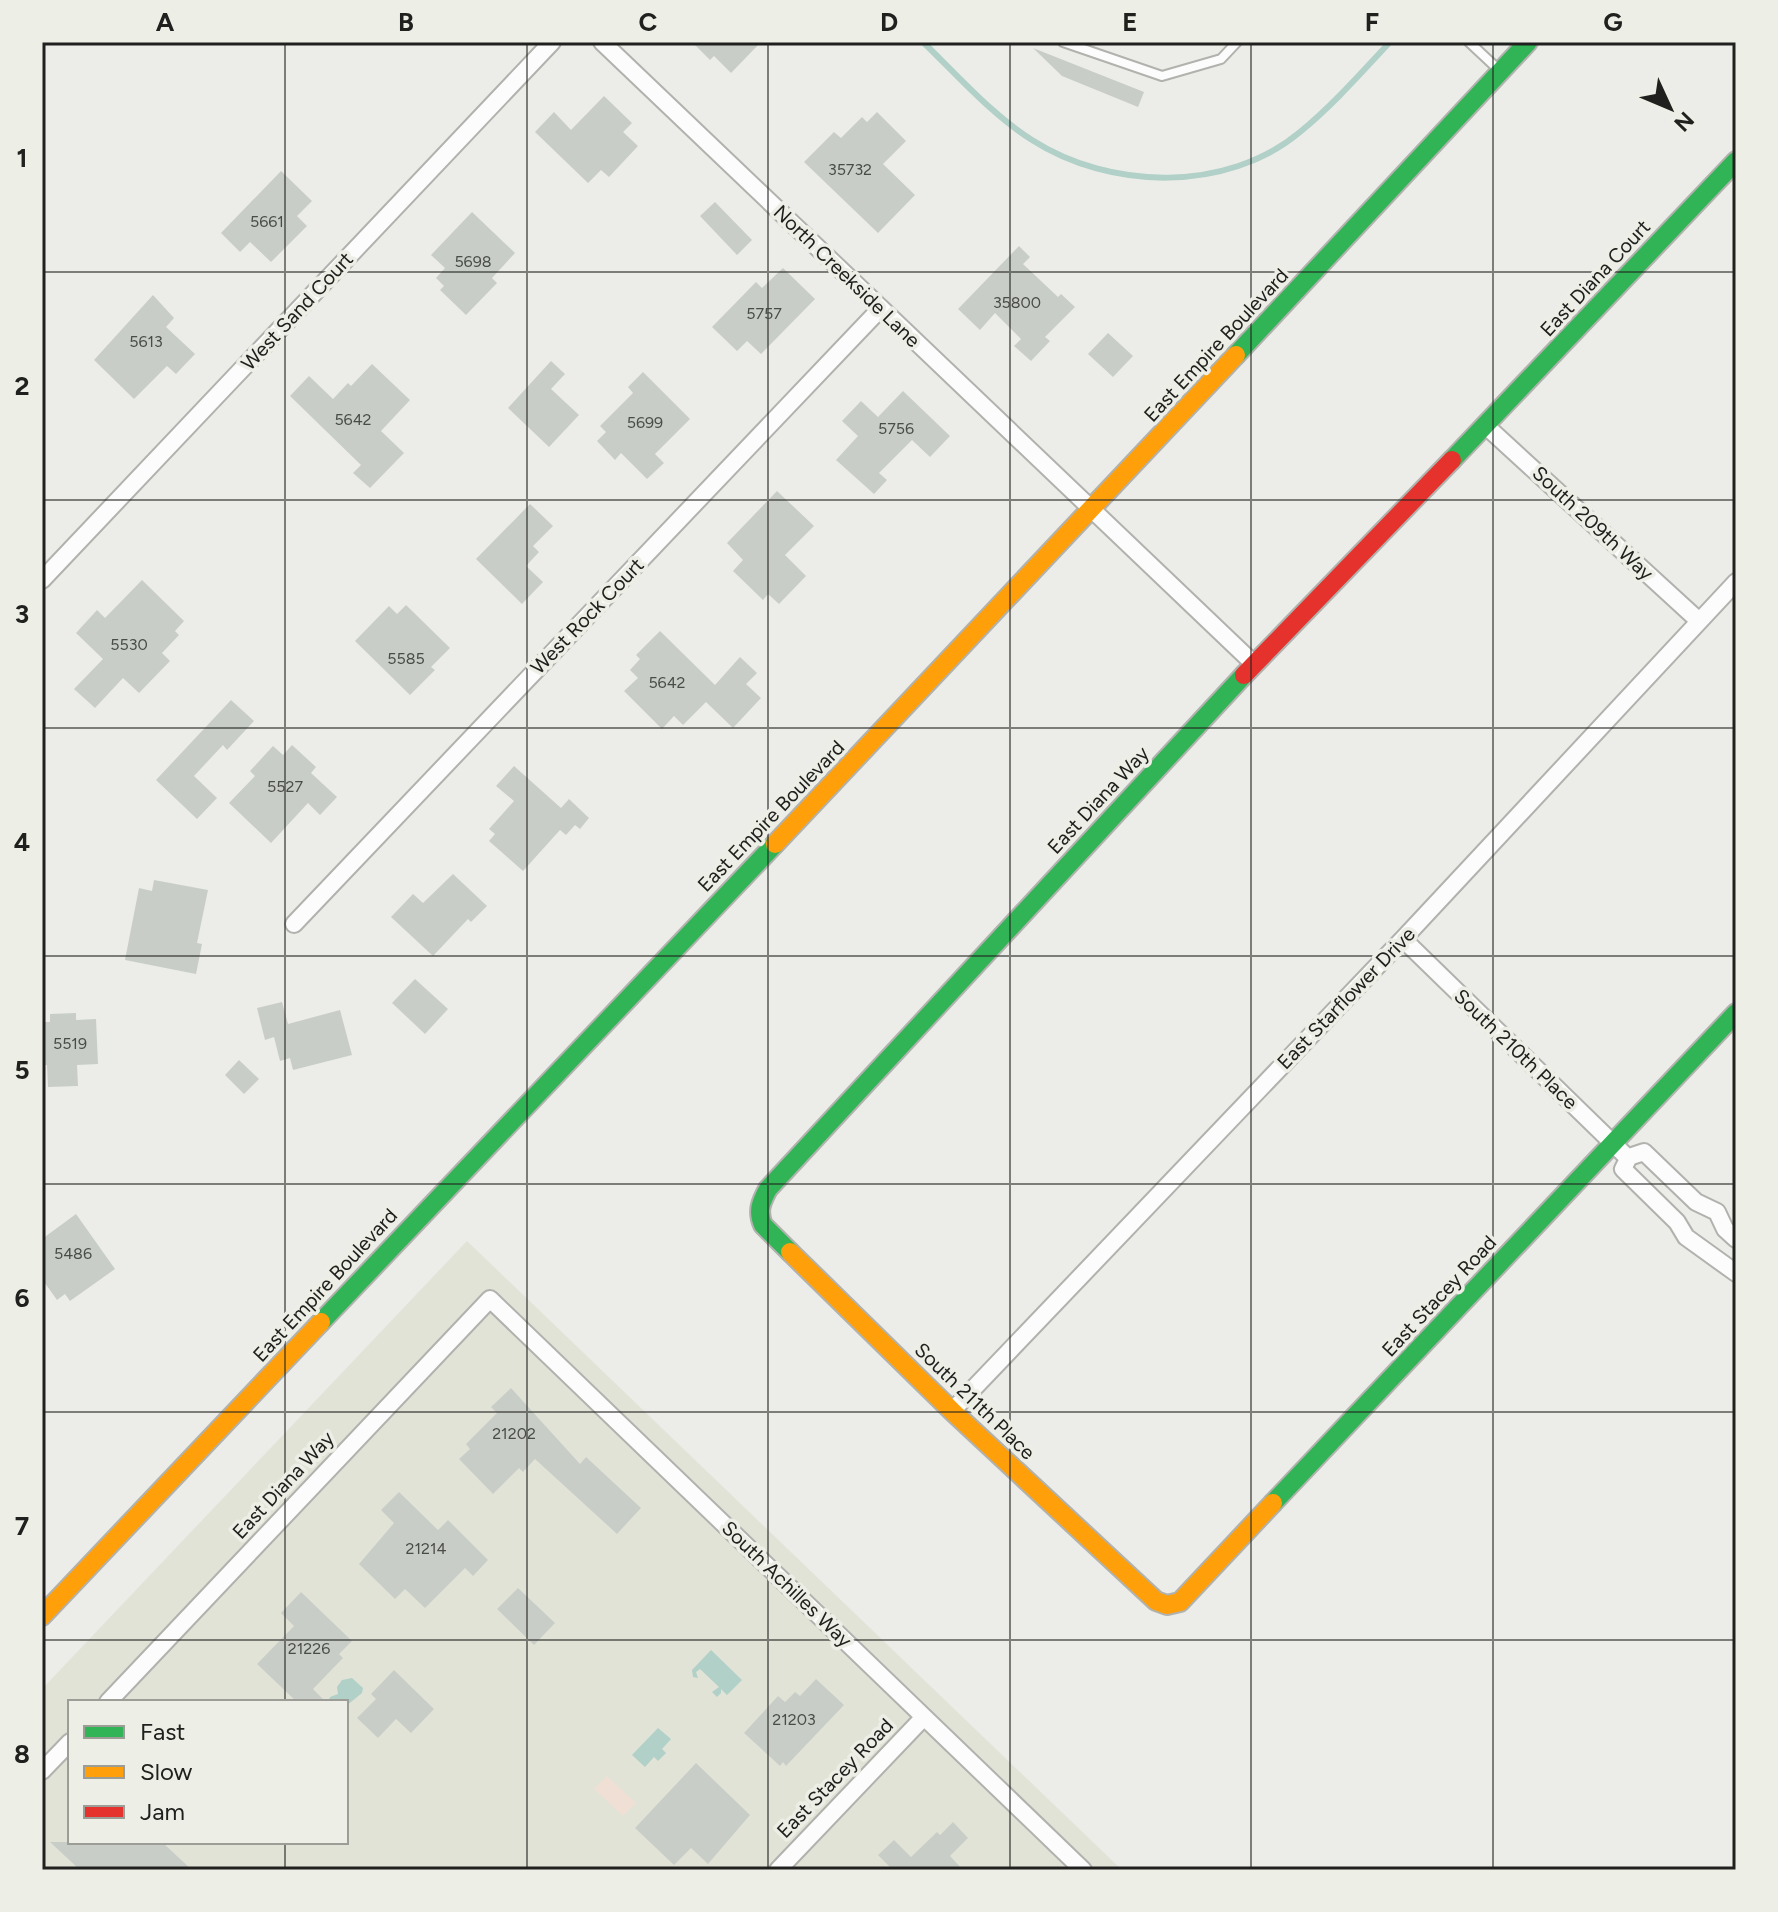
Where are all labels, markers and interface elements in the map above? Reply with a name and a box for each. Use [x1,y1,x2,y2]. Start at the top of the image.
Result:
text: A [156,6,175,38]
text: B [398,6,414,38]
text: C [639,6,658,38]
text: D [880,6,898,38]
text: E [1122,6,1138,38]
text: F [1365,6,1379,38]
text: G [1603,6,1623,38]
north arrow [1630,68,1710,148]
text: N [1668,106,1700,137]
text: 1 [17,142,27,174]
house number: 35732 [828,160,872,179]
street label: North Creekside Lane [769,200,925,352]
house number: 5661 [250,212,284,231]
street label: East Diana Court [1535,215,1655,341]
street label: West Sand Court [236,247,358,375]
house number: 5698 [454,252,492,271]
street label: East Empire Boulevard [1139,263,1293,427]
house number: 35800 [993,293,1041,312]
house number: 5757 [746,304,782,323]
house number: 5613 [129,332,163,351]
text: 2 [14,370,30,402]
house number: 5642 [334,410,372,429]
house number: 5699 [627,413,663,432]
house number: 5756 [878,419,914,438]
street label: South 209th Way [1528,461,1659,586]
street label: West Rock Court [525,553,649,679]
text: 3 [15,598,29,630]
house number: 5530 [110,635,148,654]
house number: 5585 [387,649,425,668]
house number: 5642 [648,673,686,692]
street label: East Empire Boulevard [693,735,849,897]
street label: East Diana Way [1042,741,1154,859]
house number: 5527 [267,777,303,796]
text: 4 [14,826,30,858]
street label: East Starflower Drive [1272,922,1420,1074]
street label: South 210th Place [1449,984,1583,1114]
house number: 5519 [53,1034,87,1053]
text: 5 [14,1054,30,1086]
street label: East Empire Boulevard [248,1203,402,1367]
street label: East Stacey Road [1377,1230,1501,1362]
house number: 5486 [54,1244,92,1263]
text: 6 [14,1282,30,1314]
street label: South 211th Place [910,1337,1040,1465]
house number: 21202 [492,1424,536,1443]
street label: East Diana Way [227,1426,339,1544]
text: 7 [15,1510,29,1542]
street label: South Achilles Way [717,1516,857,1653]
house number: 21214 [405,1539,447,1558]
house number: 21226 [288,1639,330,1658]
legend [68,1700,348,1844]
house number: 21203 [772,1710,816,1729]
street label: East Stacey Road [772,1713,898,1843]
text: Fast [140,1717,185,1746]
text: 8 [14,1738,30,1770]
text: Slow [140,1757,193,1786]
text: Jam [140,1797,185,1826]

